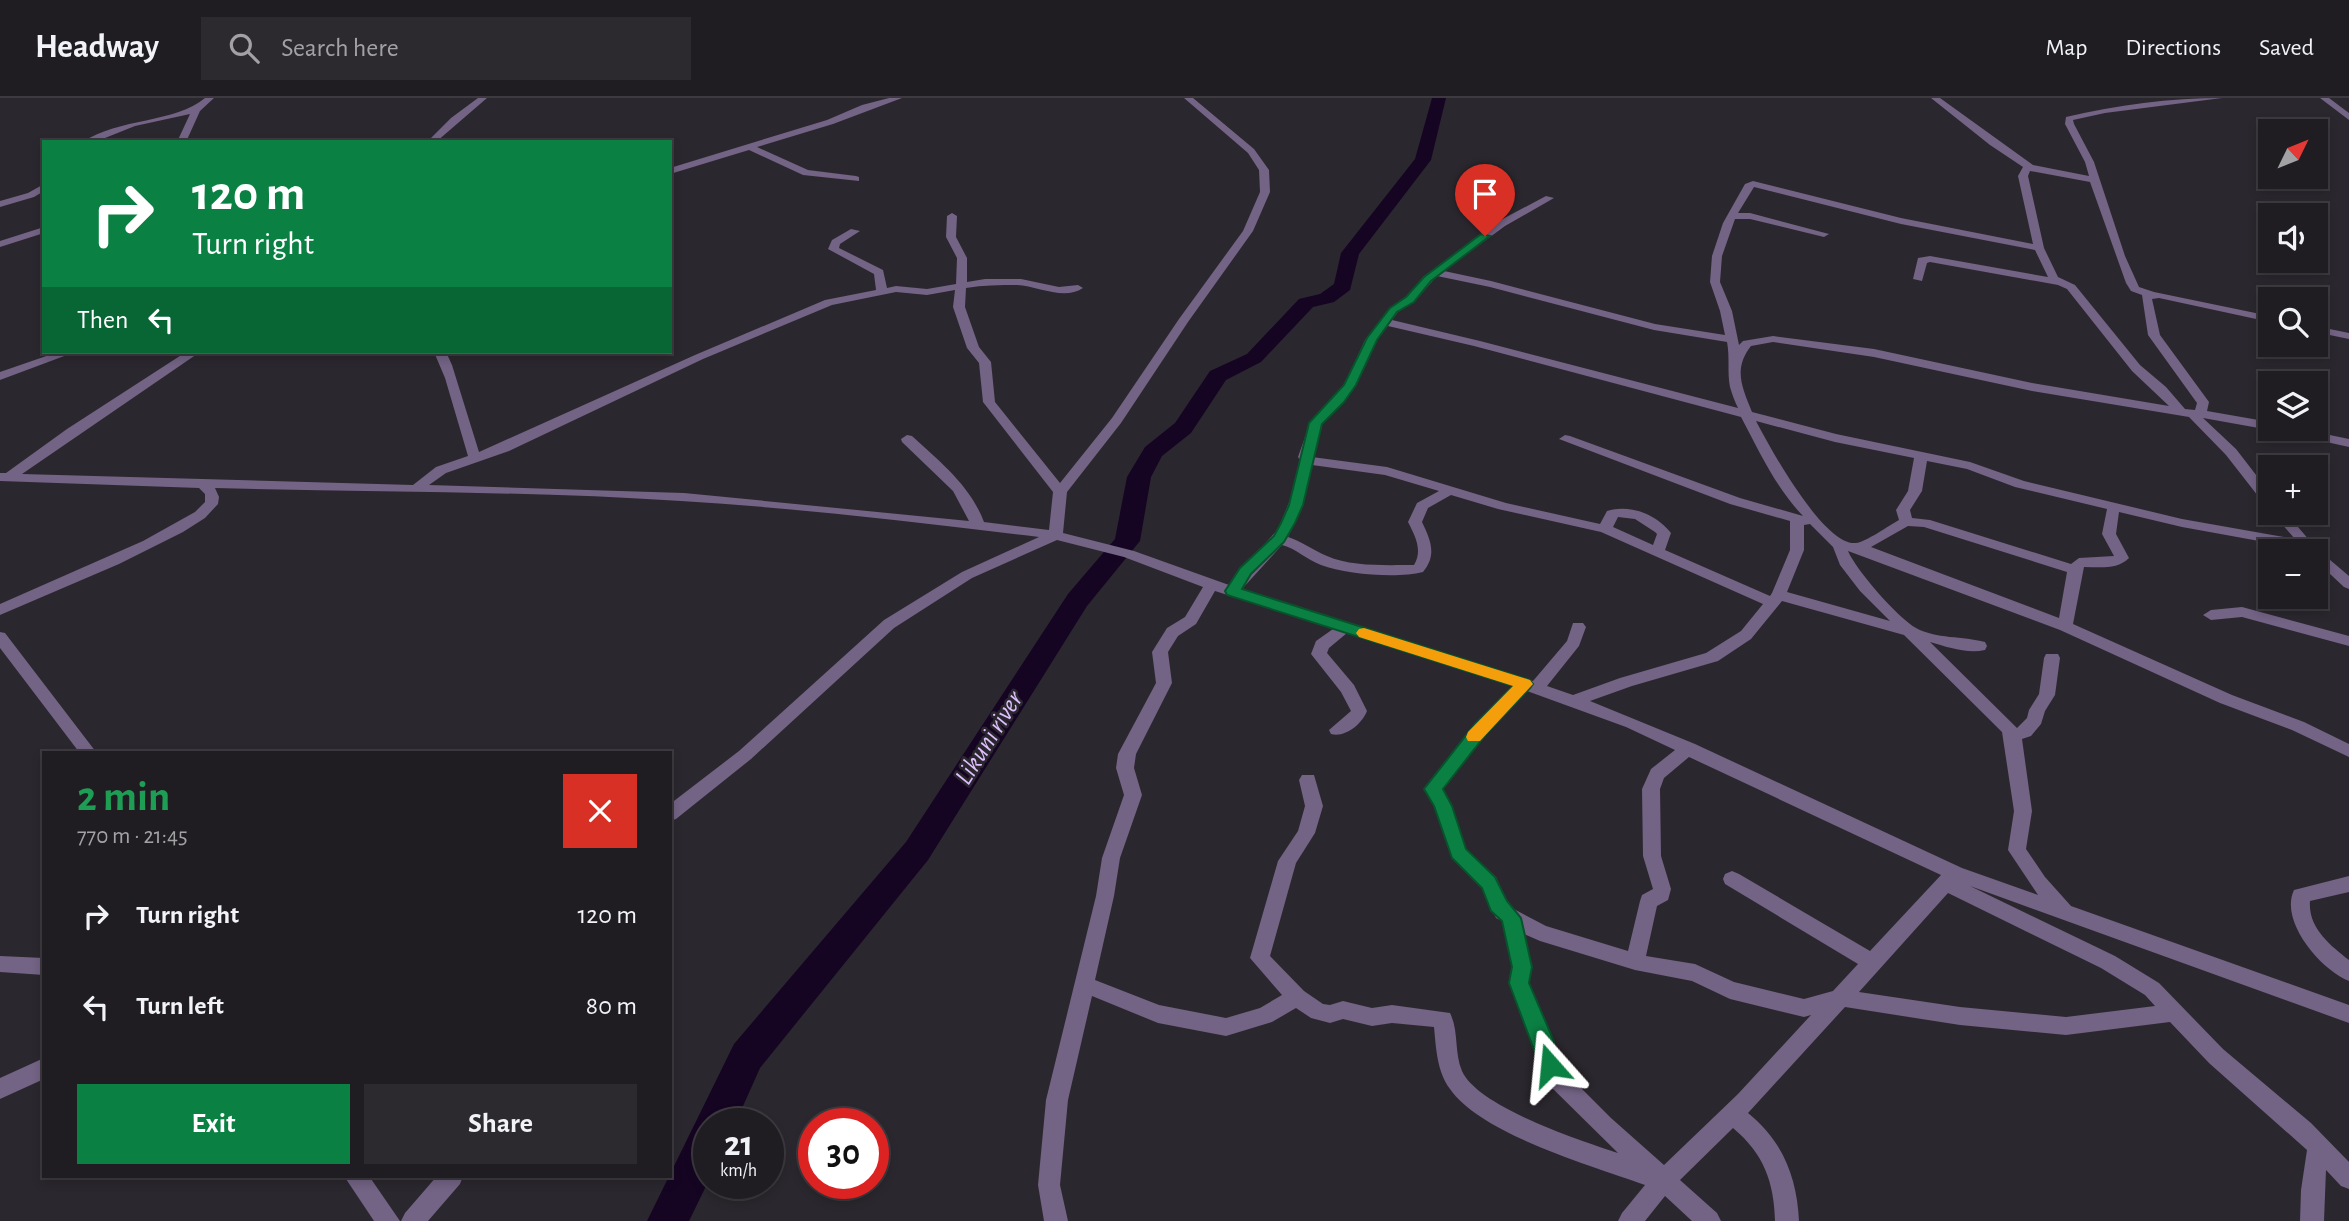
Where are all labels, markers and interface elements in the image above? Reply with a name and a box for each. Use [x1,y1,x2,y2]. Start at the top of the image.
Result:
search box [201,17,691,80]
icon: search [225,29,263,67]
text: Headway [35,31,159,64]
text: Search here [281,35,399,61]
text: Map [2045,36,2087,60]
text: Directions [2125,36,2221,60]
text: Saved [2259,36,2314,60]
north arrow [2258,119,2328,189]
map controls [2258,119,2328,609]
pin [1455,164,1515,236]
icon: right [77,168,168,259]
text: 120 m [192,170,305,219]
icon: arrive [1466,175,1504,213]
button: sound [2258,203,2328,273]
text: Turn right [192,228,314,260]
button: search [2258,287,2328,357]
icon: left [142,301,180,339]
text: Then [77,307,128,333]
button: layers [2258,371,2328,441]
button: + [2258,455,2328,525]
button: − [2258,539,2328,609]
water label: Likuni river [950,685,1029,789]
button: close [563,774,637,848]
text: 2 min [77,776,170,818]
text: 770 m · 21:45 [77,825,188,848]
icon: right [77,897,115,935]
text: Turn right [136,902,239,928]
text: 120 m [577,902,637,928]
icon: left [77,988,115,1026]
text: Turn left [136,993,224,1019]
text: 80 m [586,993,637,1019]
position arrow [1513,1028,1587,1102]
button: Exit [77,1084,350,1164]
button: Share [364,1084,637,1164]
speed limit sign: 30 [798,1108,889,1199]
text: 21 [724,1127,753,1162]
text: km/h [720,1162,757,1180]

